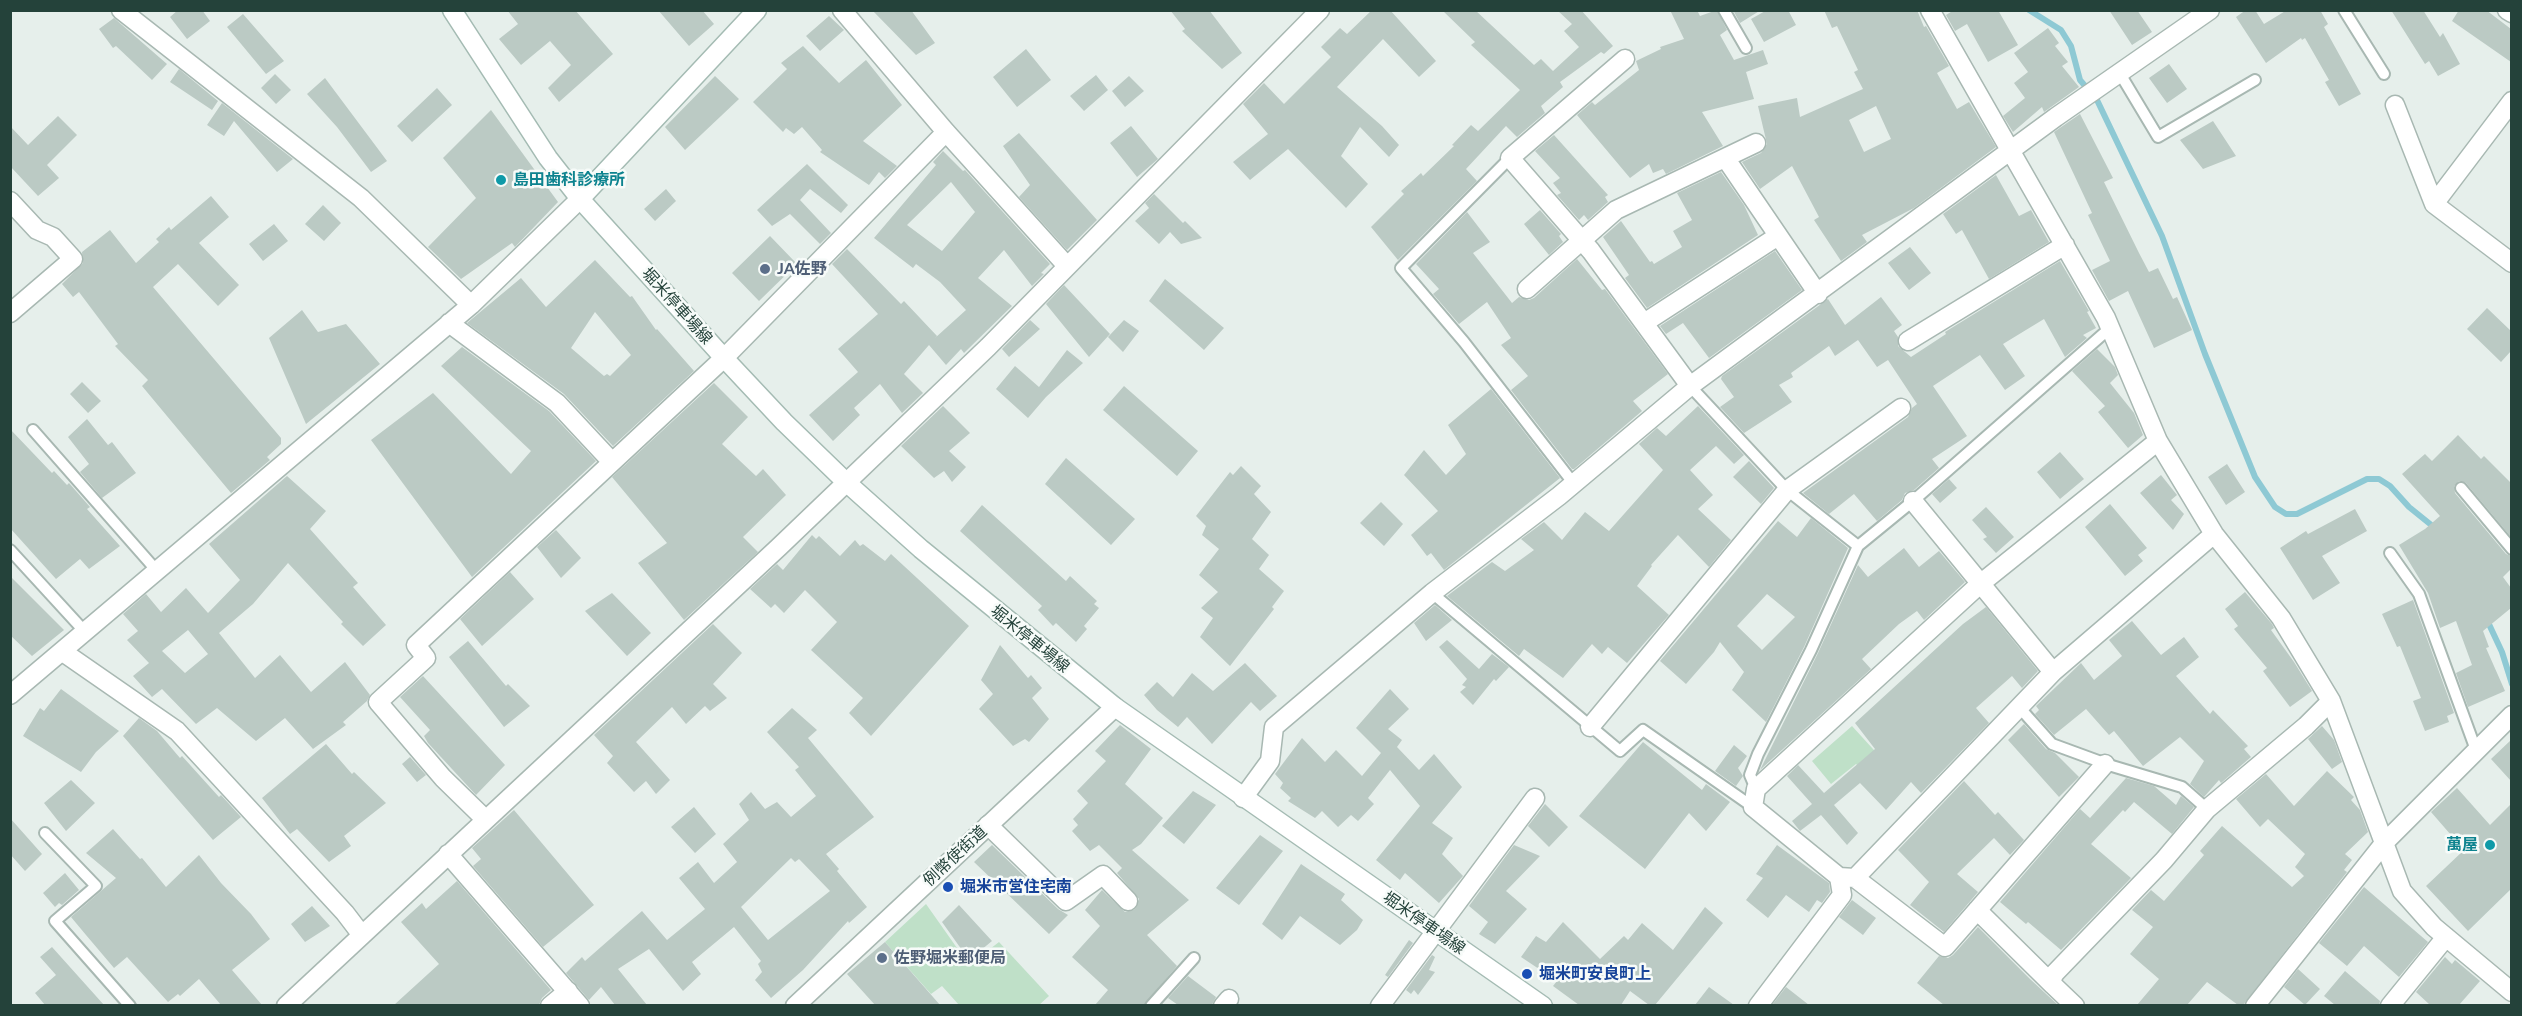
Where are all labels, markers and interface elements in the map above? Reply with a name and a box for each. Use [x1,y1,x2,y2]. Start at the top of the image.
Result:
place label: 島田歯科診療所 [513,170,625,190]
marker: 島田歯科診療所 [494,173,508,187]
place label: JA佐野 [777,259,827,279]
marker: JA佐野 [758,262,772,276]
street label: 堀米停車場線 [638,264,716,348]
street label: 堀米停車場線 [987,601,1073,677]
street label: 例幣使街道 [919,822,991,890]
place label: 萬屋 [2446,835,2478,855]
marker: 萬屋 [2483,838,2497,852]
place label: 堀米市営住宅南 [960,877,1072,897]
marker: 堀米市営住宅南 [941,880,955,894]
street label: 堀米停車場線 [1379,888,1469,958]
place label: 佐野堀米郵便局 [894,948,1006,968]
marker: 佐野堀米郵便局 [875,951,889,965]
place label: 堀米町安良町上 [1539,964,1651,984]
marker: 堀米町安良町上 [1520,967,1534,981]

